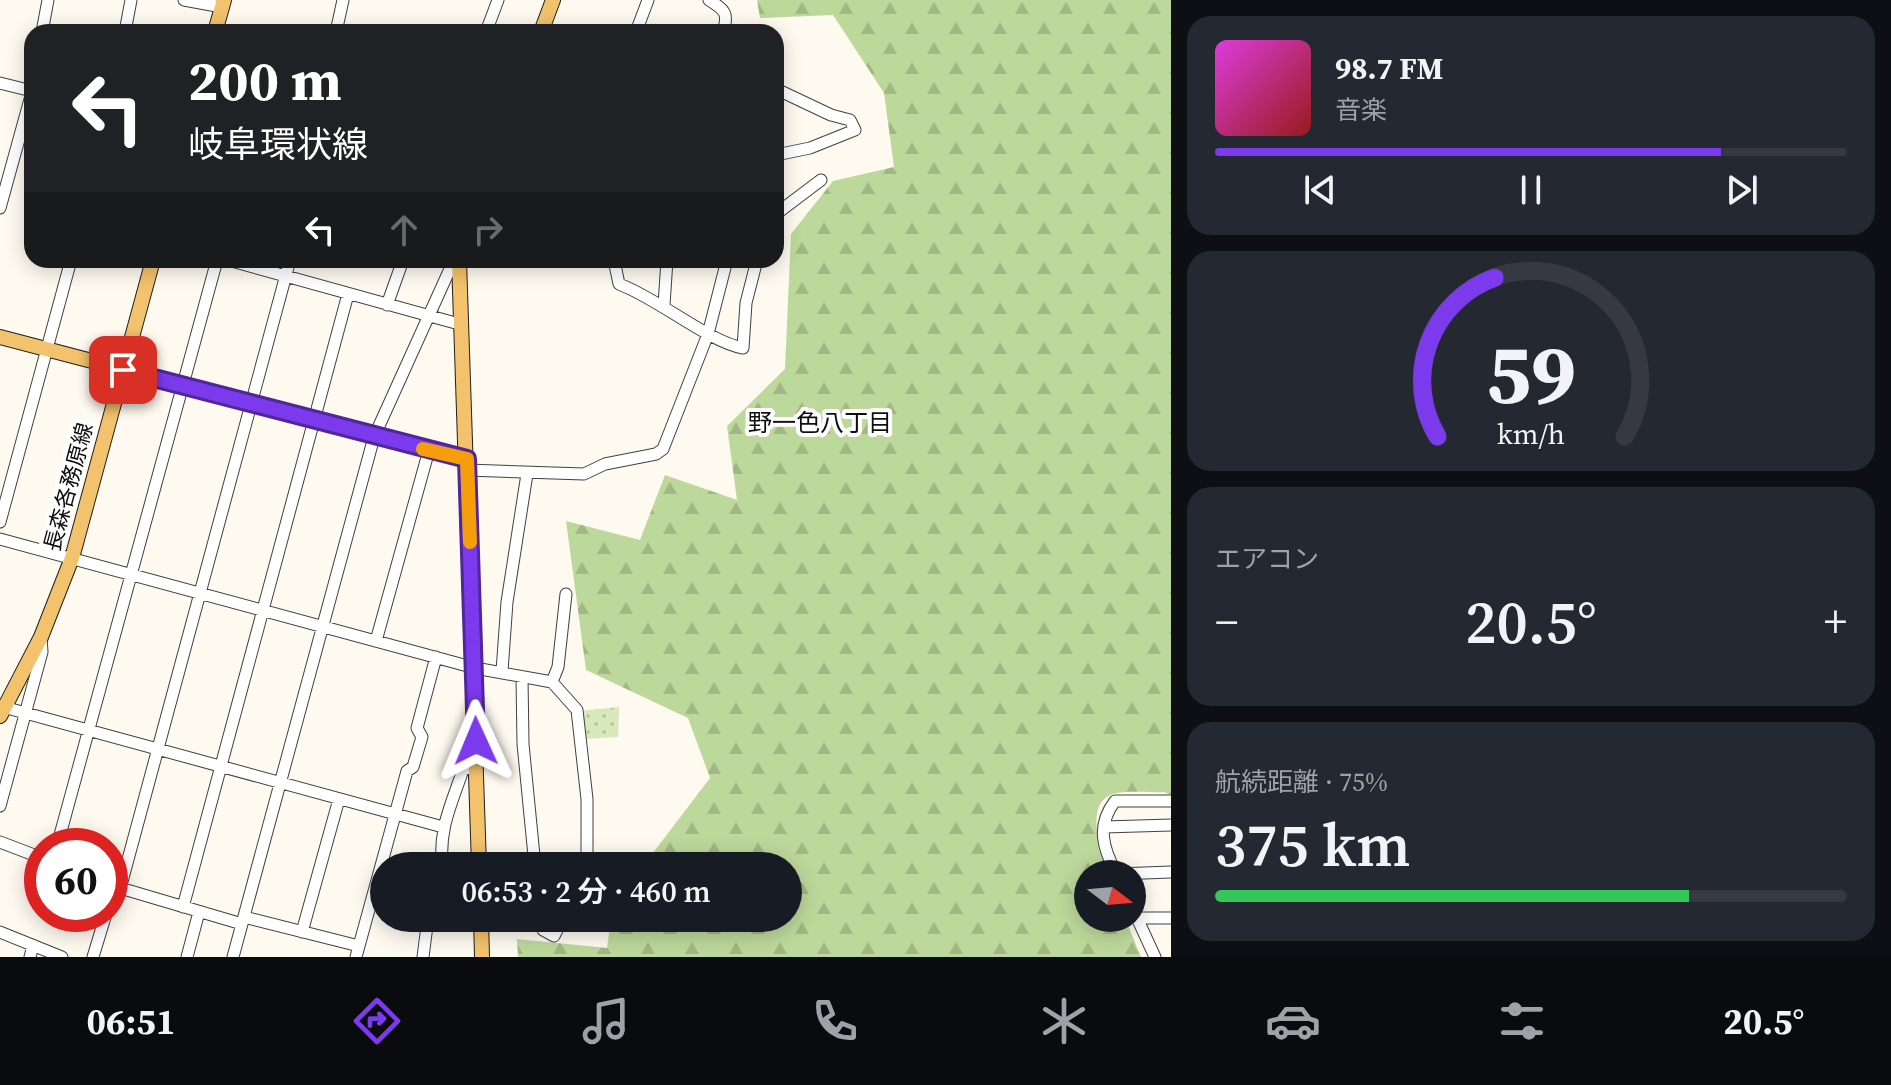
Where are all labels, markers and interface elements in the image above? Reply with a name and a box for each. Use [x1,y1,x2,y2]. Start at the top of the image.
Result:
text: 200 m [188,42,342,119]
text: 98.7 FM [1335,48,1443,89]
icon: left [56,56,160,160]
text: 音楽 [1335,92,1387,128]
text: 岐阜環状線 [188,120,368,169]
icon: previous [1298,168,1342,212]
icon: pause [1509,168,1553,212]
icon: next [1720,168,1764,212]
icon: left [298,208,342,252]
icon: ahead [382,208,426,252]
icon: right [466,208,510,252]
text: 59 [1486,316,1576,430]
pin [89,336,157,404]
icon: arrive [101,348,145,392]
district label: 野一色八丁目 [748,406,892,439]
text: km/h [1497,414,1565,454]
street label: 長森各務原線 [36,419,100,555]
text: エアコン [1215,541,1319,577]
text: 20.5° [1465,581,1597,663]
text: − [1215,591,1238,652]
text: + [1824,591,1847,652]
position arrow [434,699,518,783]
text: 航続距離 · 75% [1215,764,1388,800]
text: 375 km [1215,804,1411,886]
speed limit sign: 60 [24,828,128,932]
north arrow [1074,860,1146,932]
map controls [1074,860,1146,932]
text: 06:53 · 2 分 · 460 m [461,871,711,912]
icon: directions [349,993,405,1049]
icon: music [578,993,634,1049]
icon: phone [807,993,863,1049]
icon: climate [1036,993,1092,1049]
icon: car [1265,993,1321,1049]
icon: filters [1494,993,1550,1049]
text: 06:51 [87,997,175,1046]
text: 20.5° [1723,997,1804,1046]

